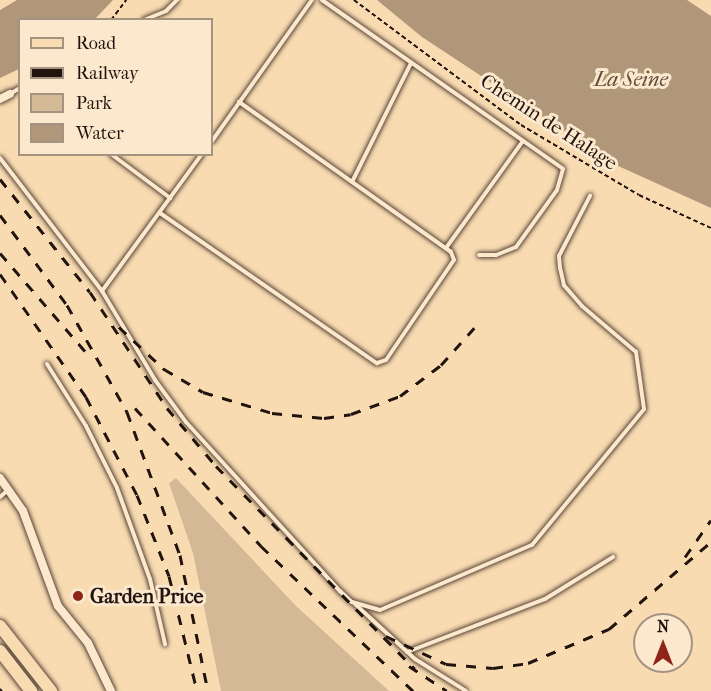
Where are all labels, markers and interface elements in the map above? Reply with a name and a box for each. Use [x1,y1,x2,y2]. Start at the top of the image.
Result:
legend [18,18,213,156]
text: Road [76,33,116,54]
text: Railway [76,63,139,84]
water label: La Seine [594,66,668,92]
street label: Chemin de Halage [476,69,622,175]
text: Park [76,93,112,114]
text: Water [76,123,124,144]
place label: Garden Price [90,584,203,608]
marker: Garden Price [71,589,85,603]
north arrow [633,613,693,673]
text: N [657,617,669,636]

